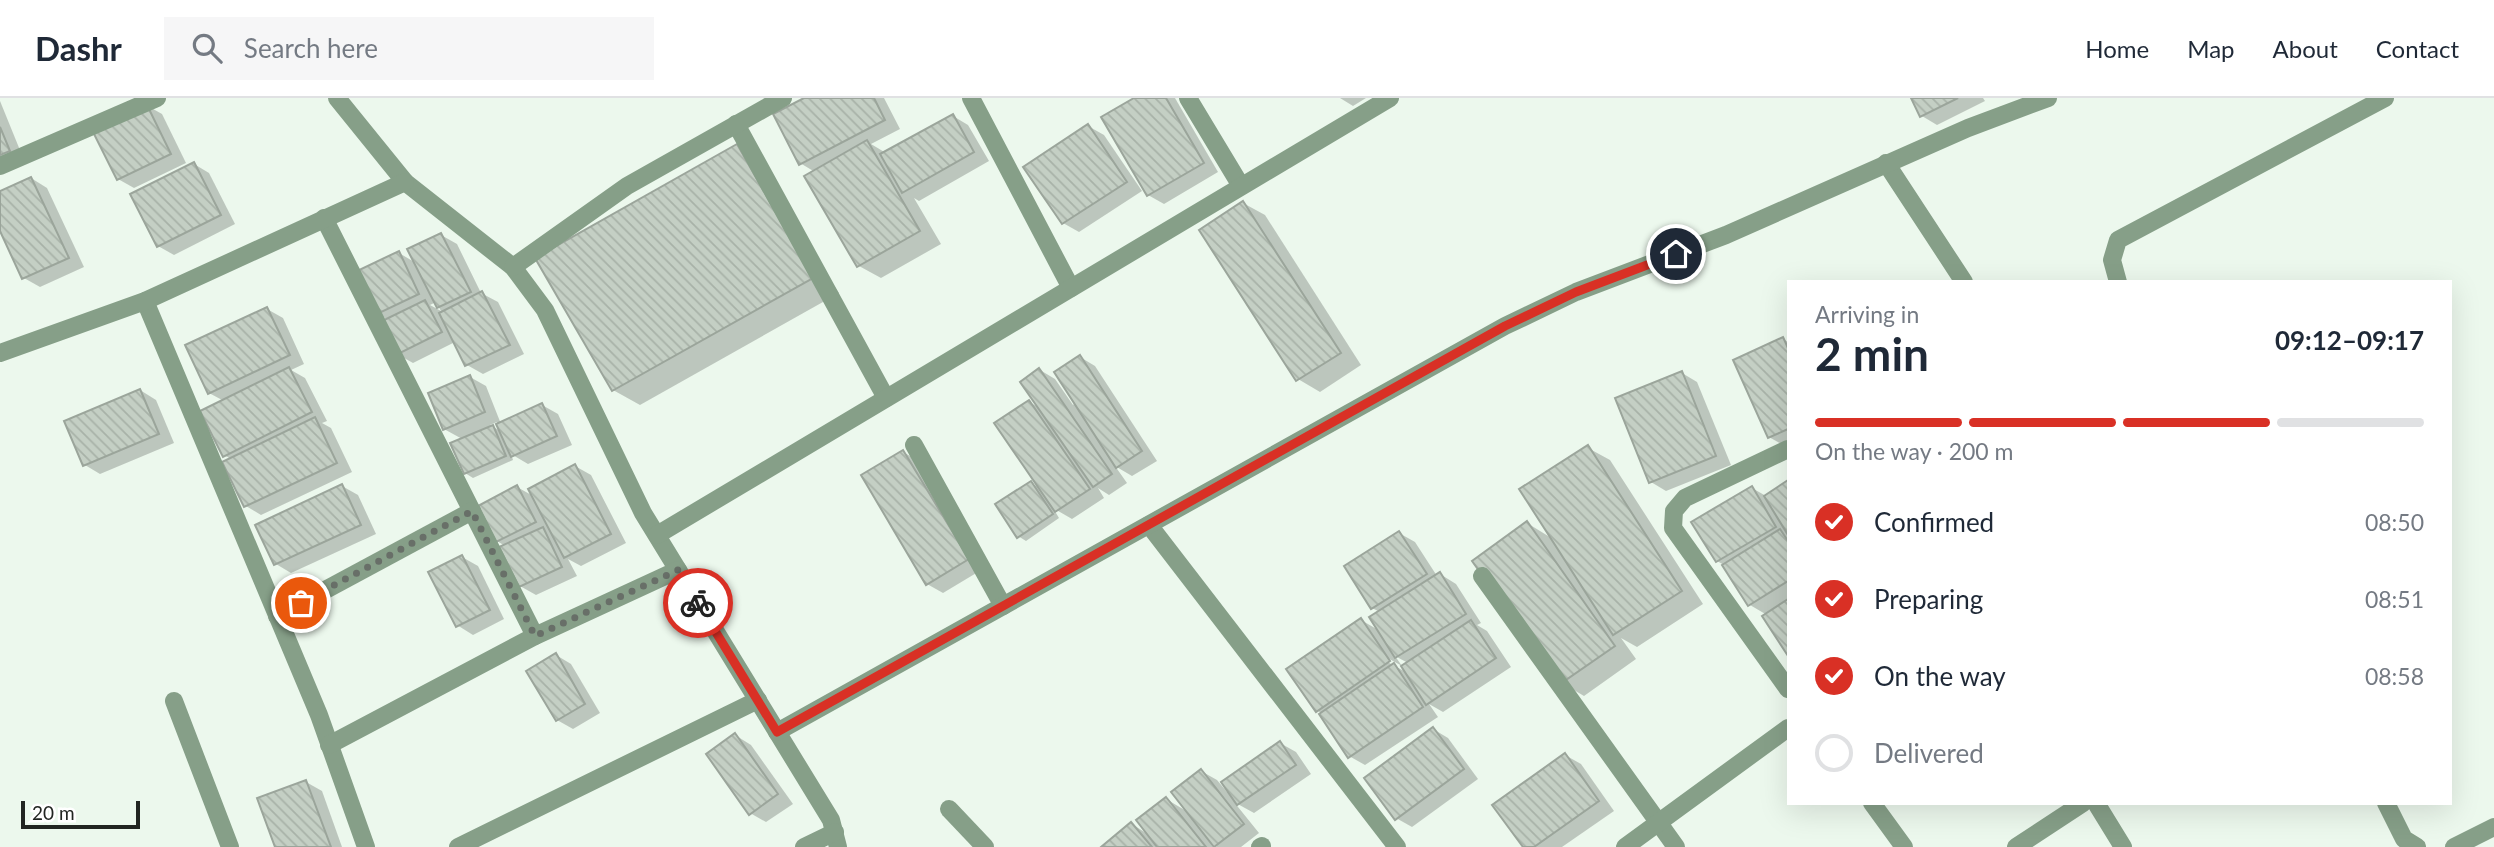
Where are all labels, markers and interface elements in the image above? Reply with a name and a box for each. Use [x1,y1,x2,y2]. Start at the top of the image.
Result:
search box [164,17,654,80]
text: Dashr [35,28,122,68]
icon: search [188,29,226,67]
text: Search here [244,32,378,64]
text: Home [2085,34,2149,63]
text: Map [2187,34,2235,63]
text: About [2273,34,2338,63]
text: Contact [2376,34,2459,63]
pin [1646,224,1706,284]
icon: home [1657,235,1695,273]
text: Arriving in [1815,300,1919,328]
text: 09:12–09:17 [2275,324,2424,356]
text: 2 min [1815,326,1929,381]
text: On the way · 200 m [1815,437,2014,465]
icon: check [1815,503,1853,541]
text: Confirmed [1874,506,1994,538]
text: 08:50 [2365,508,2424,536]
courier [663,568,733,638]
pin [271,573,331,633]
icon: check [1815,580,1853,618]
text: Preparing [1874,583,1983,615]
icon: bag [282,584,320,622]
icon: bike [679,584,717,622]
text: 08:51 [2365,585,2424,613]
icon: check [1815,657,1853,695]
text: On the way [1874,660,2006,692]
text: 08:58 [2365,662,2424,690]
text: Delivered [1874,737,1984,769]
scale bar [21,798,140,830]
text: 20 m [32,801,75,824]

